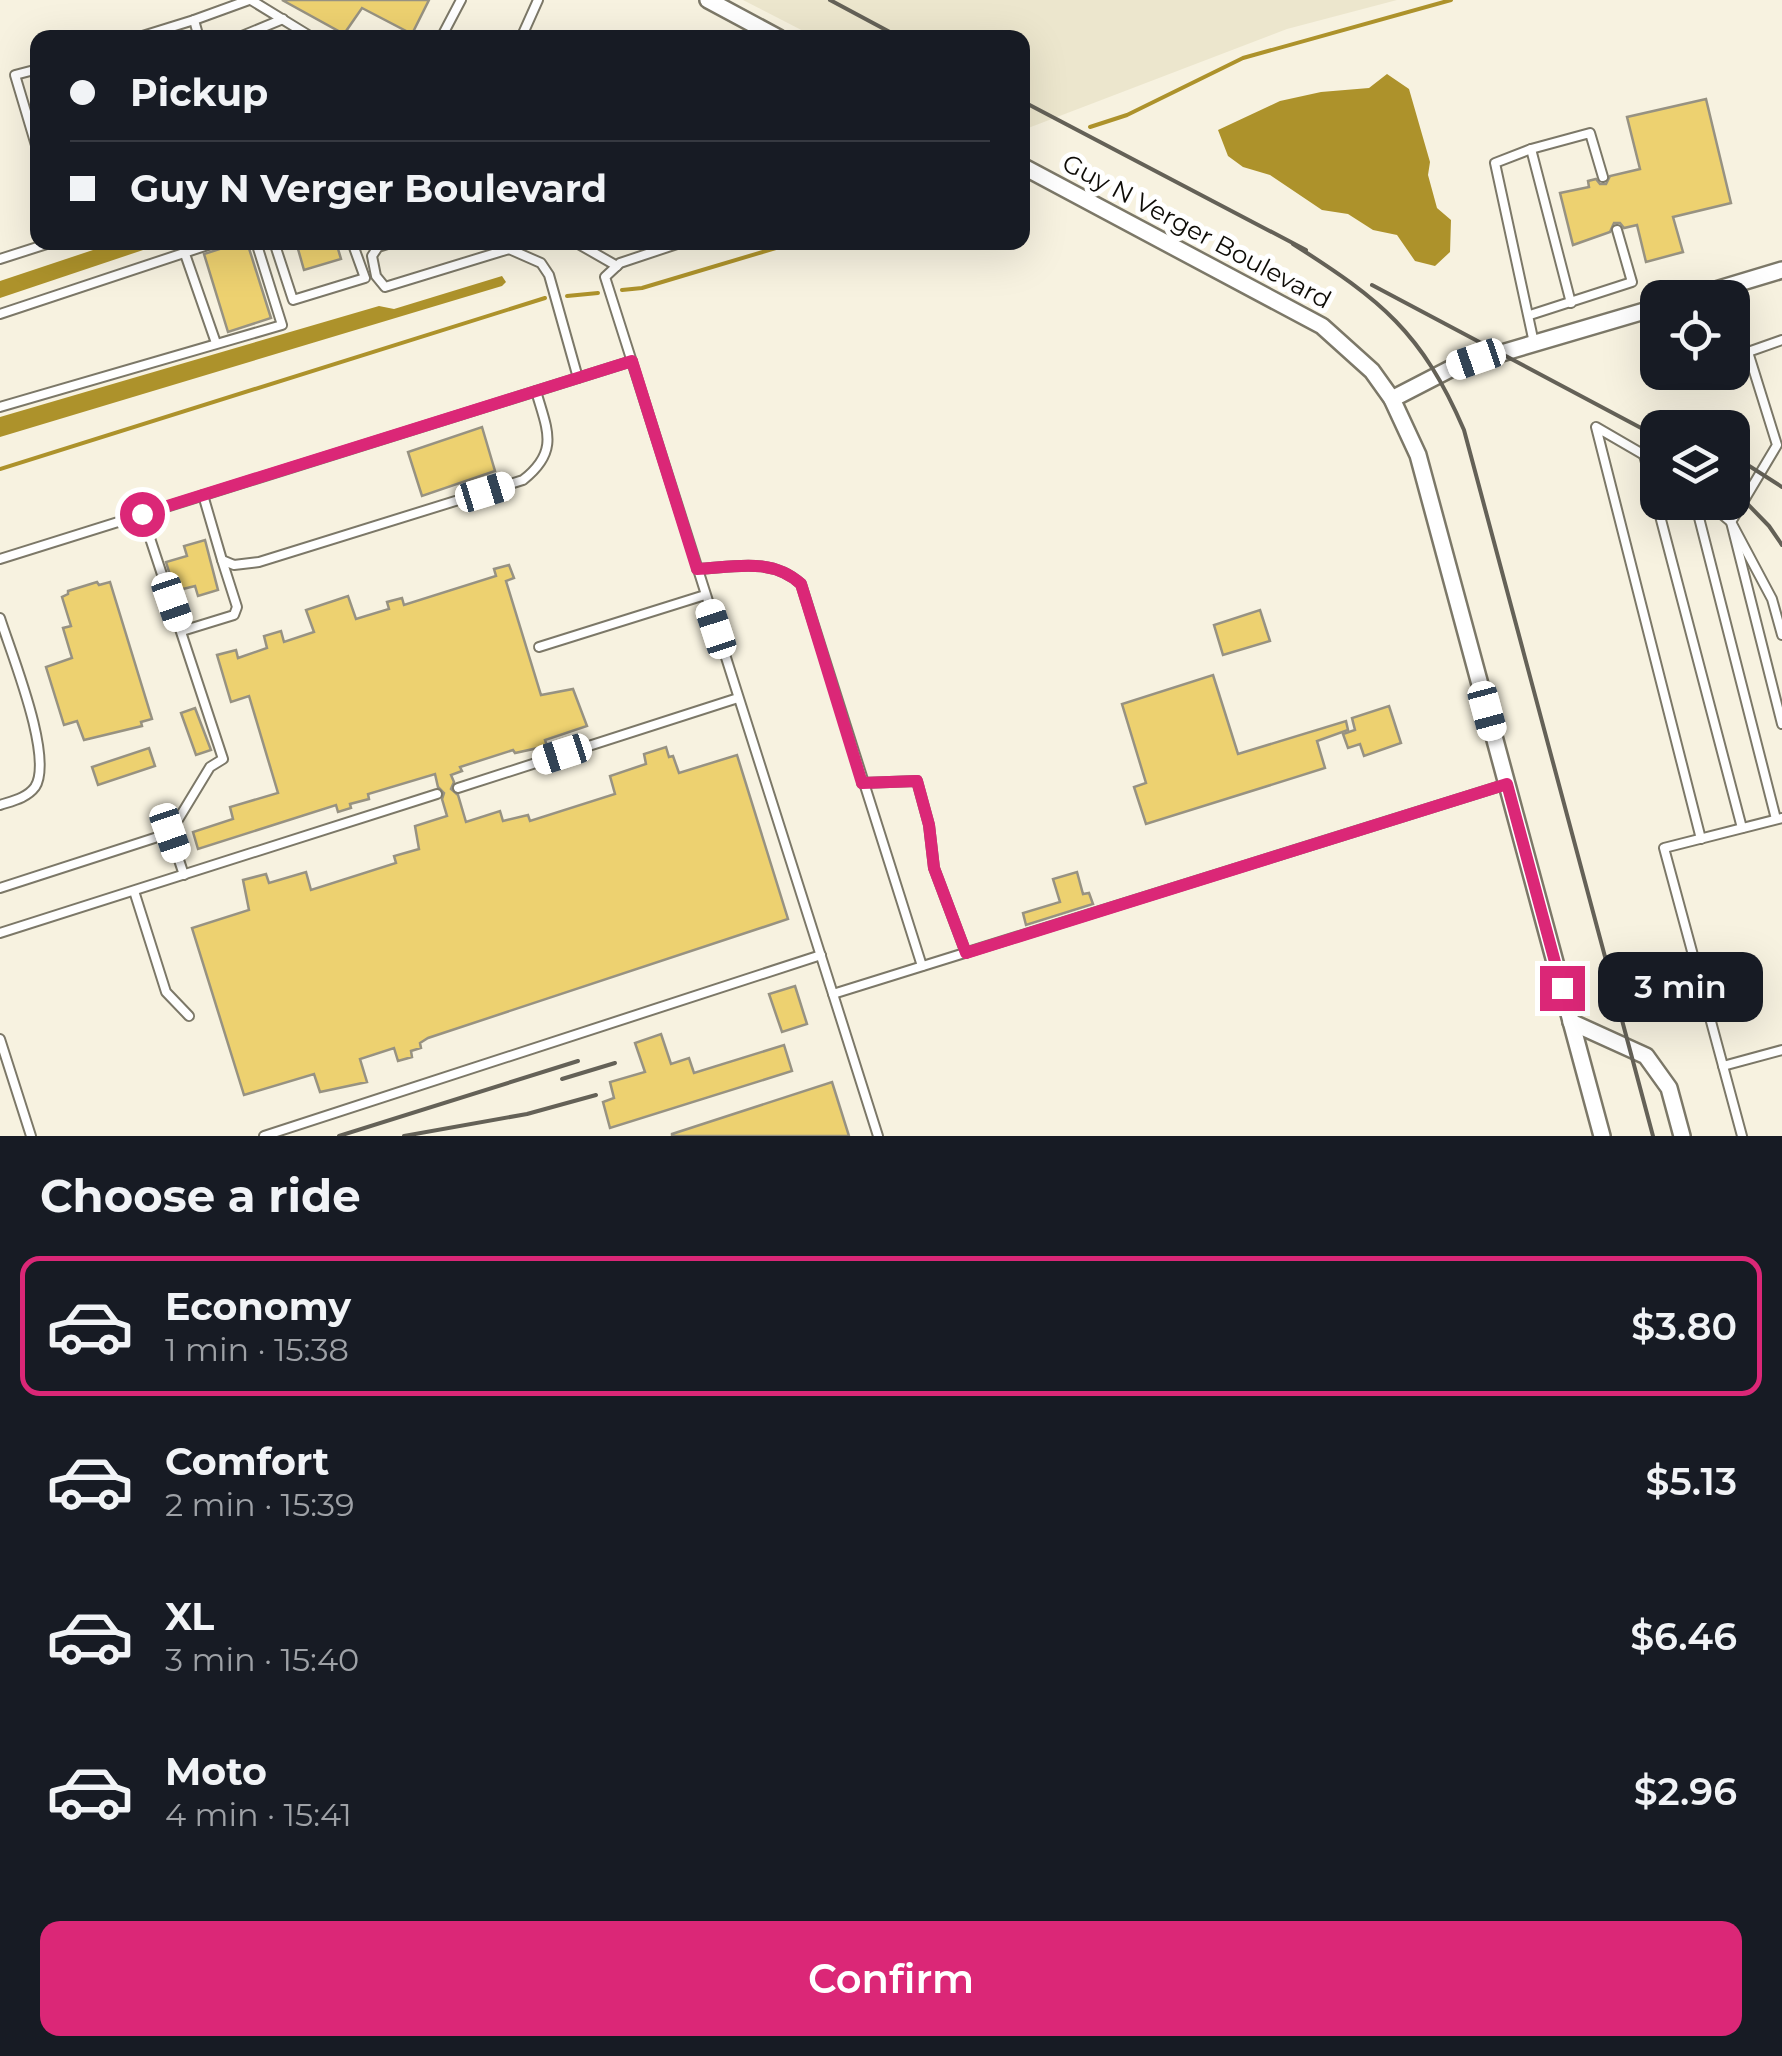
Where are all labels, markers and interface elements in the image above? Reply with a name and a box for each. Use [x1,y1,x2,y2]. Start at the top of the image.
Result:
text: Pickup [130,69,268,116]
street label: Guy N Verger Boulevard [1057,147,1337,315]
text: Guy N Verger Boulevard [130,165,607,212]
map controls [1640,280,1750,520]
button: locate [1640,280,1750,390]
car [1443,335,1509,383]
button: layers [1640,410,1750,520]
car [452,469,518,515]
route start [120,492,165,537]
car [148,569,196,635]
car [692,596,740,662]
car [1465,678,1509,744]
car [529,730,595,778]
car [146,800,194,866]
callout: 3 min [1597,953,1762,1023]
route end [1540,966,1585,1011]
text: 3 min [1634,967,1727,1006]
text: Choose a ride [40,1168,361,1223]
icon: car [45,1281,135,1371]
text: Economy [165,1283,351,1330]
text: $3.80 [1631,1303,1737,1350]
text: 1 min · 15:38 [165,1330,349,1369]
icon: car [45,1436,135,1526]
text: Comfort [165,1438,329,1485]
text: $5.13 [1646,1458,1737,1505]
text: 2 min · 15:39 [165,1485,355,1524]
icon: car [45,1591,135,1681]
text: XL [165,1593,214,1640]
text: $6.46 [1630,1613,1737,1660]
text: 3 min · 15:40 [165,1640,359,1679]
icon: car [45,1746,135,1836]
text: Moto [165,1748,267,1795]
text: $2.96 [1634,1768,1737,1815]
text: 4 min · 15:41 [165,1795,352,1834]
button: Confirm [40,1921,1742,2036]

